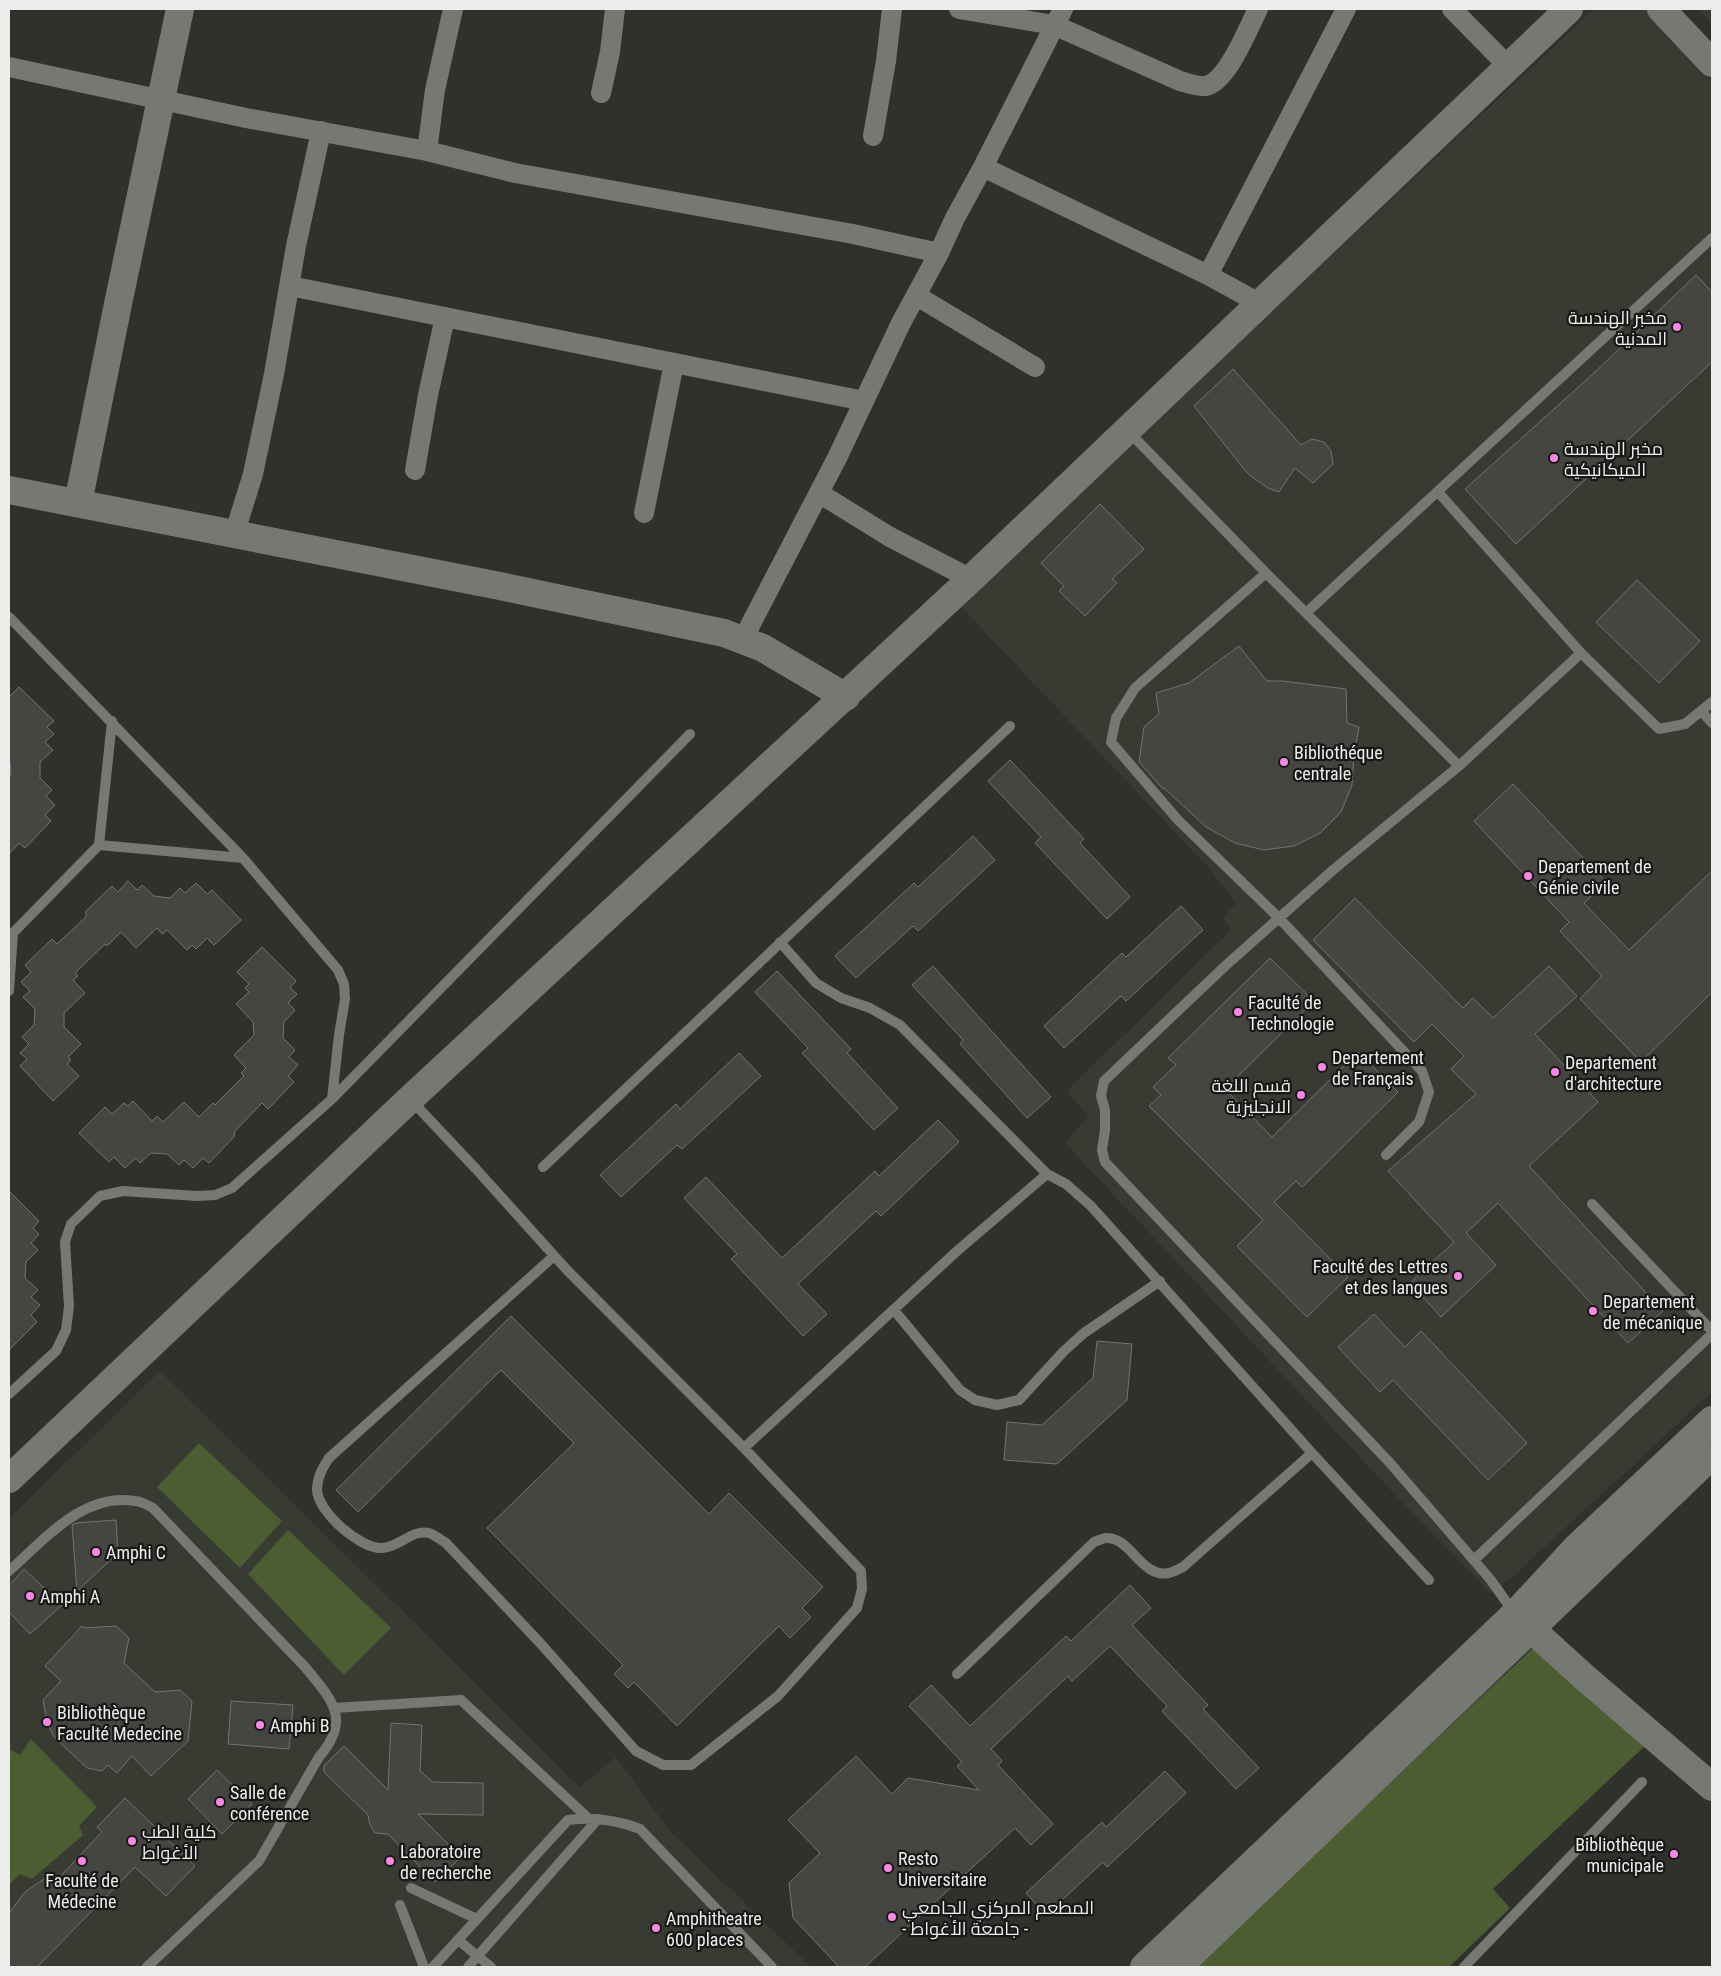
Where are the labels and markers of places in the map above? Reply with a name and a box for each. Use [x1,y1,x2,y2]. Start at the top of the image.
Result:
place label: مخبر الهندسة المدنية [1568,307,1667,349]
marker: مخبر الهندسة المدنية [1671,321,1683,333]
place label: مخبر الهندسة الميكانيكية [1564,438,1663,480]
marker: مخبر الهندسة الميكانيكية [1548,452,1560,464]
place label: Bibliothéque centrale [1294,742,1383,784]
marker: Bibliothéque centrale [1278,756,1290,768]
place label: Departement de Génie civile [1538,856,1651,898]
marker: Departement de Génie civile [1522,870,1534,882]
place label: Faculté de Technologie [1248,992,1334,1034]
marker: Faculté de Technologie [1232,1006,1244,1018]
place label: Departement de Français [1332,1047,1424,1089]
place label: Departement d'architecture [1565,1052,1662,1094]
marker: Departement de Français [1316,1061,1328,1073]
marker: Departement d'architecture [1549,1066,1561,1078]
place label: قسم اللغة الانجليزية [1211,1075,1291,1118]
marker: قسم اللغة الانجليزية [1295,1089,1307,1101]
place label: Faculté des Lettres et des langues [1313,1256,1448,1298]
marker: Faculté des Lettres et des langues [1452,1270,1464,1282]
place label: Departement de mécanique [1603,1291,1702,1333]
marker: Departement de mécanique [1587,1305,1599,1317]
place label: Amphi C [106,1542,166,1563]
marker: Amphi C [90,1546,102,1558]
place label: Amphi A [40,1586,101,1607]
marker: Amphi A [24,1590,36,1602]
place label: Bibliothèque Faculté Medecine [57,1702,182,1744]
place label: Amphi B [270,1715,330,1736]
marker: Bibliothèque Faculté Medecine [41,1716,53,1728]
marker: Amphi B [254,1719,266,1731]
place label: Salle de conférence [230,1782,309,1824]
marker: Salle de conférence [214,1796,226,1808]
place label: كلية الطب الأغواط [142,1821,217,1864]
place label: Bibliothèque municipale [1575,1834,1664,1876]
marker: كلية الطب الأغواط [126,1835,138,1847]
place label: Laboratoire de recherche [400,1841,491,1883]
place label: Resto Universitaire [898,1848,987,1890]
marker: Bibliothèque municipale [1668,1848,1680,1860]
marker: Faculté de Médecine [76,1855,88,1867]
marker: Laboratoire de recherche [384,1855,396,1867]
marker: Resto Universitaire [882,1862,894,1874]
place label: Faculté de Médecine [45,1870,119,1912]
place label: المطعم المركزي الجامعي - جامعة الأغواط - [902,1897,1094,1940]
place label: Amphitheatre 600 places [666,1908,762,1950]
marker: المطعم المركزي الجامعي - جامعة الأغواط - [886,1911,898,1923]
marker: Amphitheatre 600 places [650,1922,662,1934]

